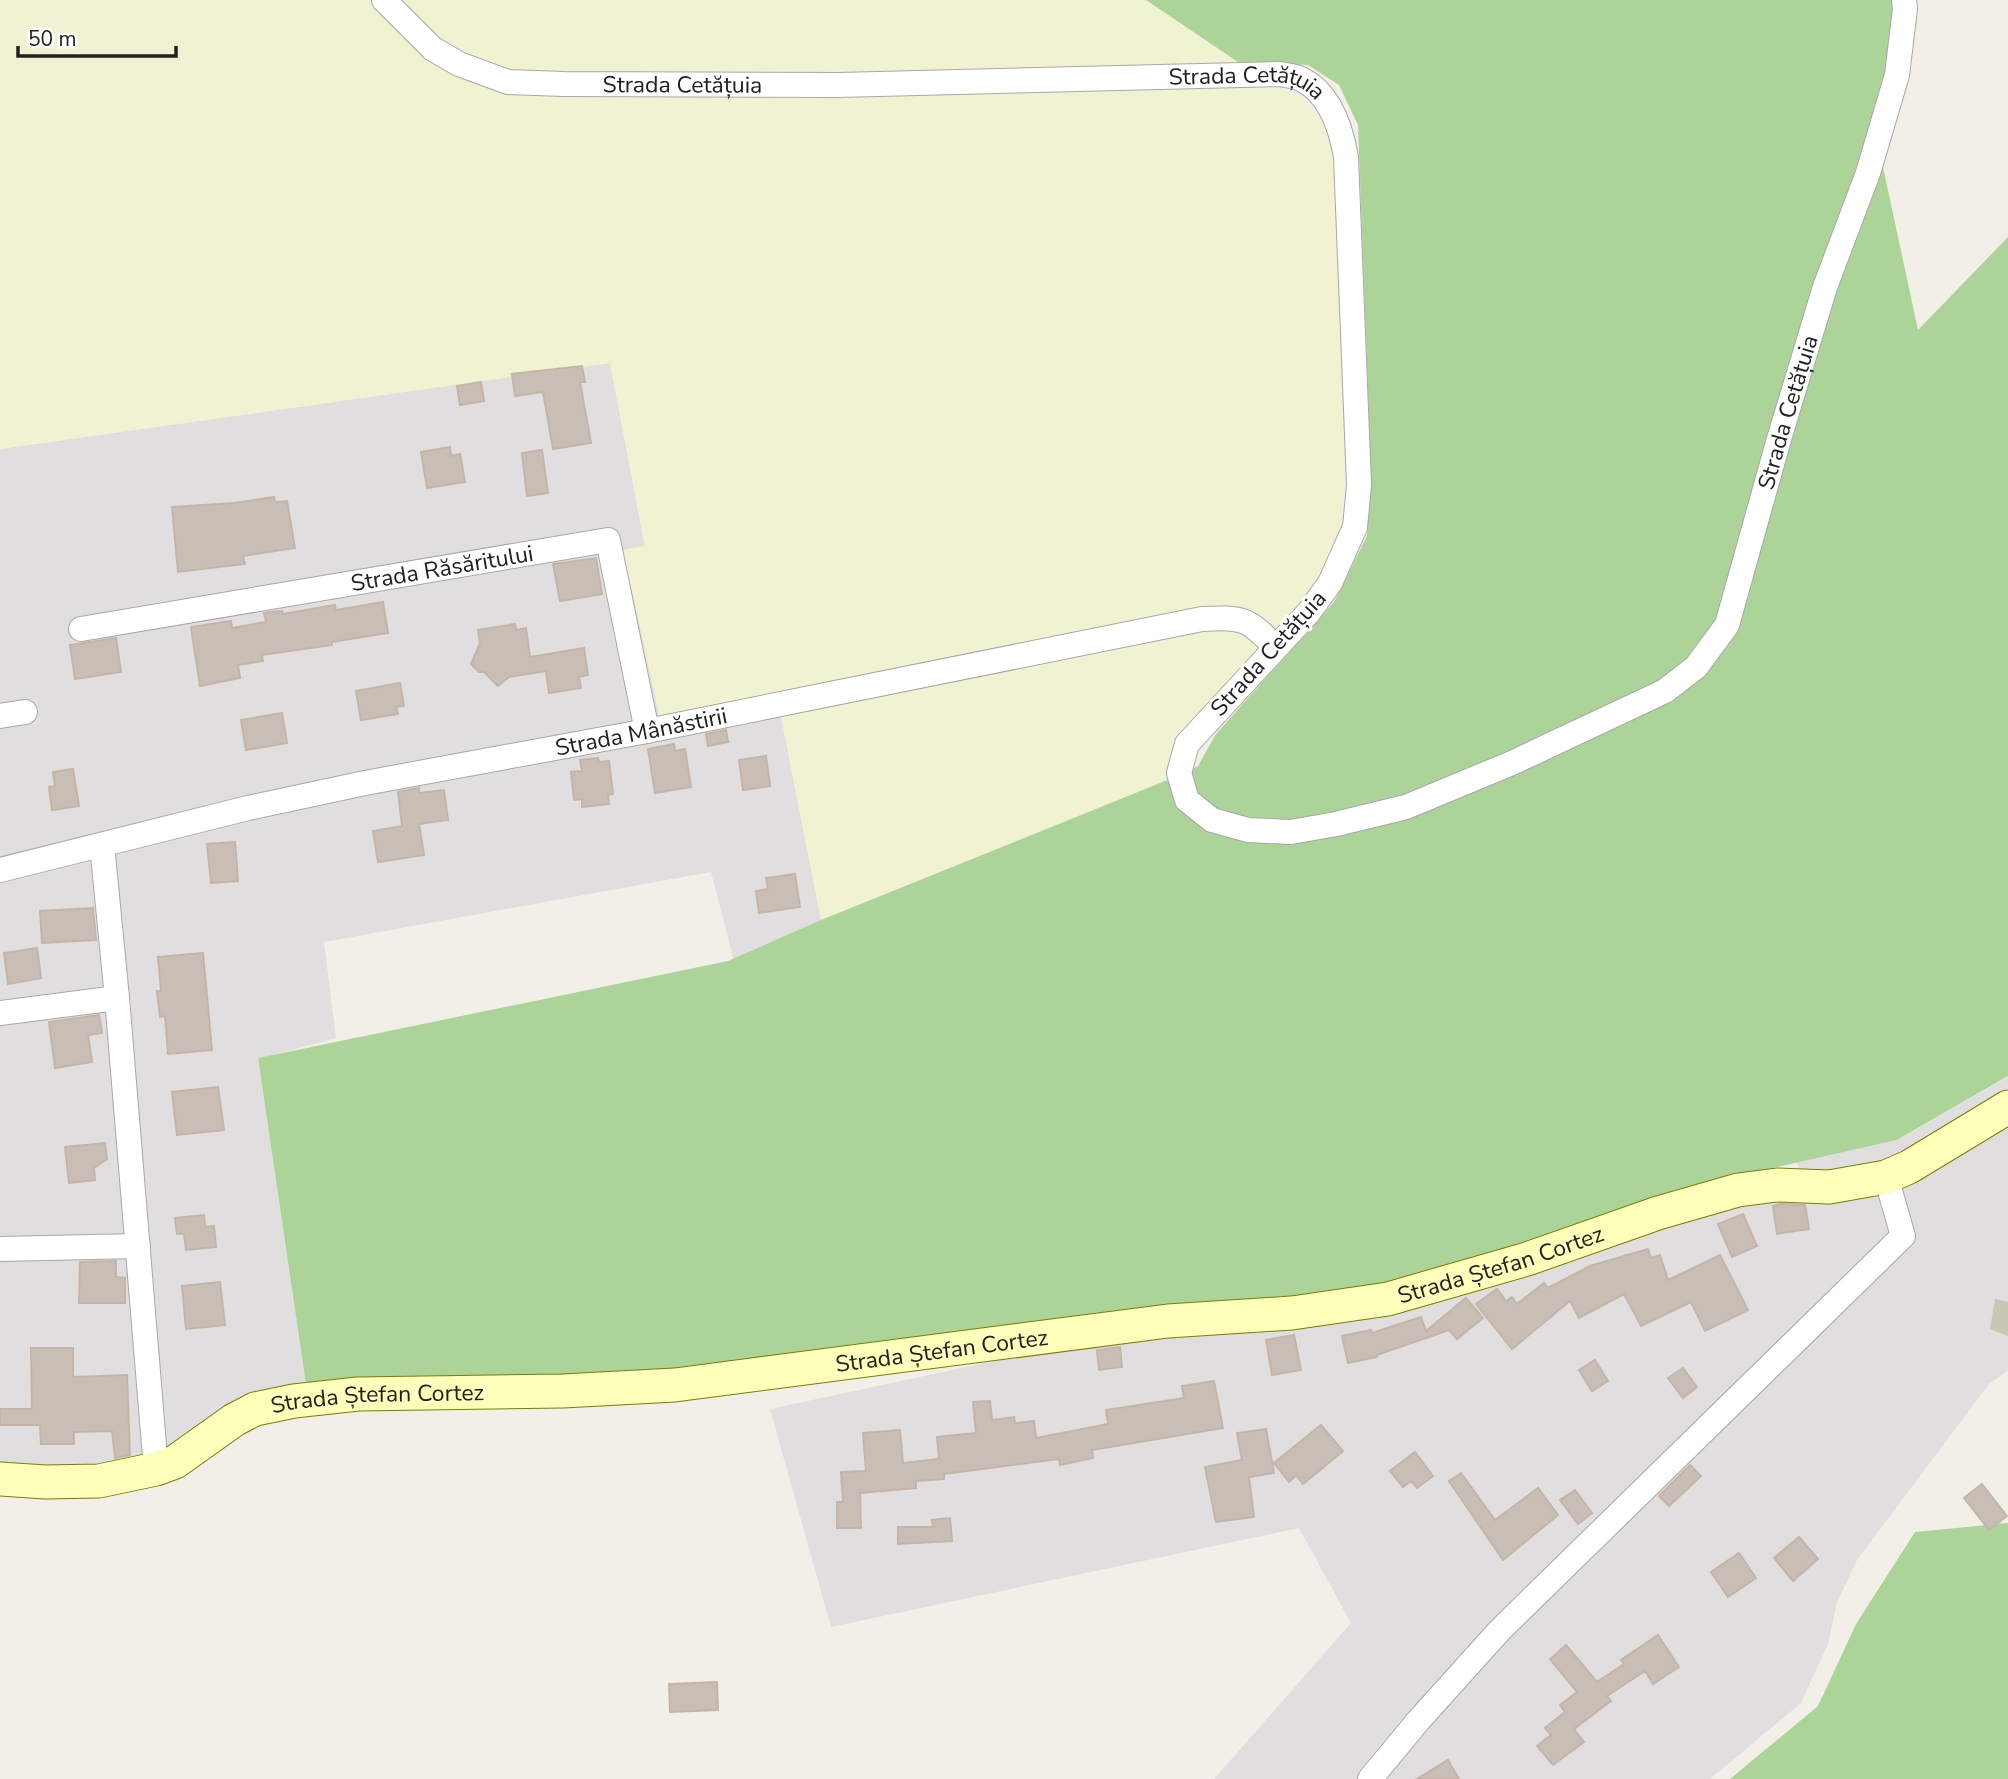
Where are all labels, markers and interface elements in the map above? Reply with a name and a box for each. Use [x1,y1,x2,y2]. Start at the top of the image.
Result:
scale bar [18,14,175,58]
text: 50 m [28,25,77,53]
street label: Strada Cetățuia [1168,59,1333,107]
street label: Strada Cetățuia [603,69,762,101]
street label: Strada Cetățuia [1751,331,1826,493]
street label: Strada Răsăritului [348,538,536,599]
street label: Strada Cetățuia [1203,584,1333,723]
street label: Strada Mânăstirii [553,700,730,764]
street label: Strada Ștefan Cortez [1394,1218,1608,1312]
street label: Strada Ștefan Cortez [834,1322,1050,1380]
street label: Strada Ștefan Cortez [268,1377,484,1421]

